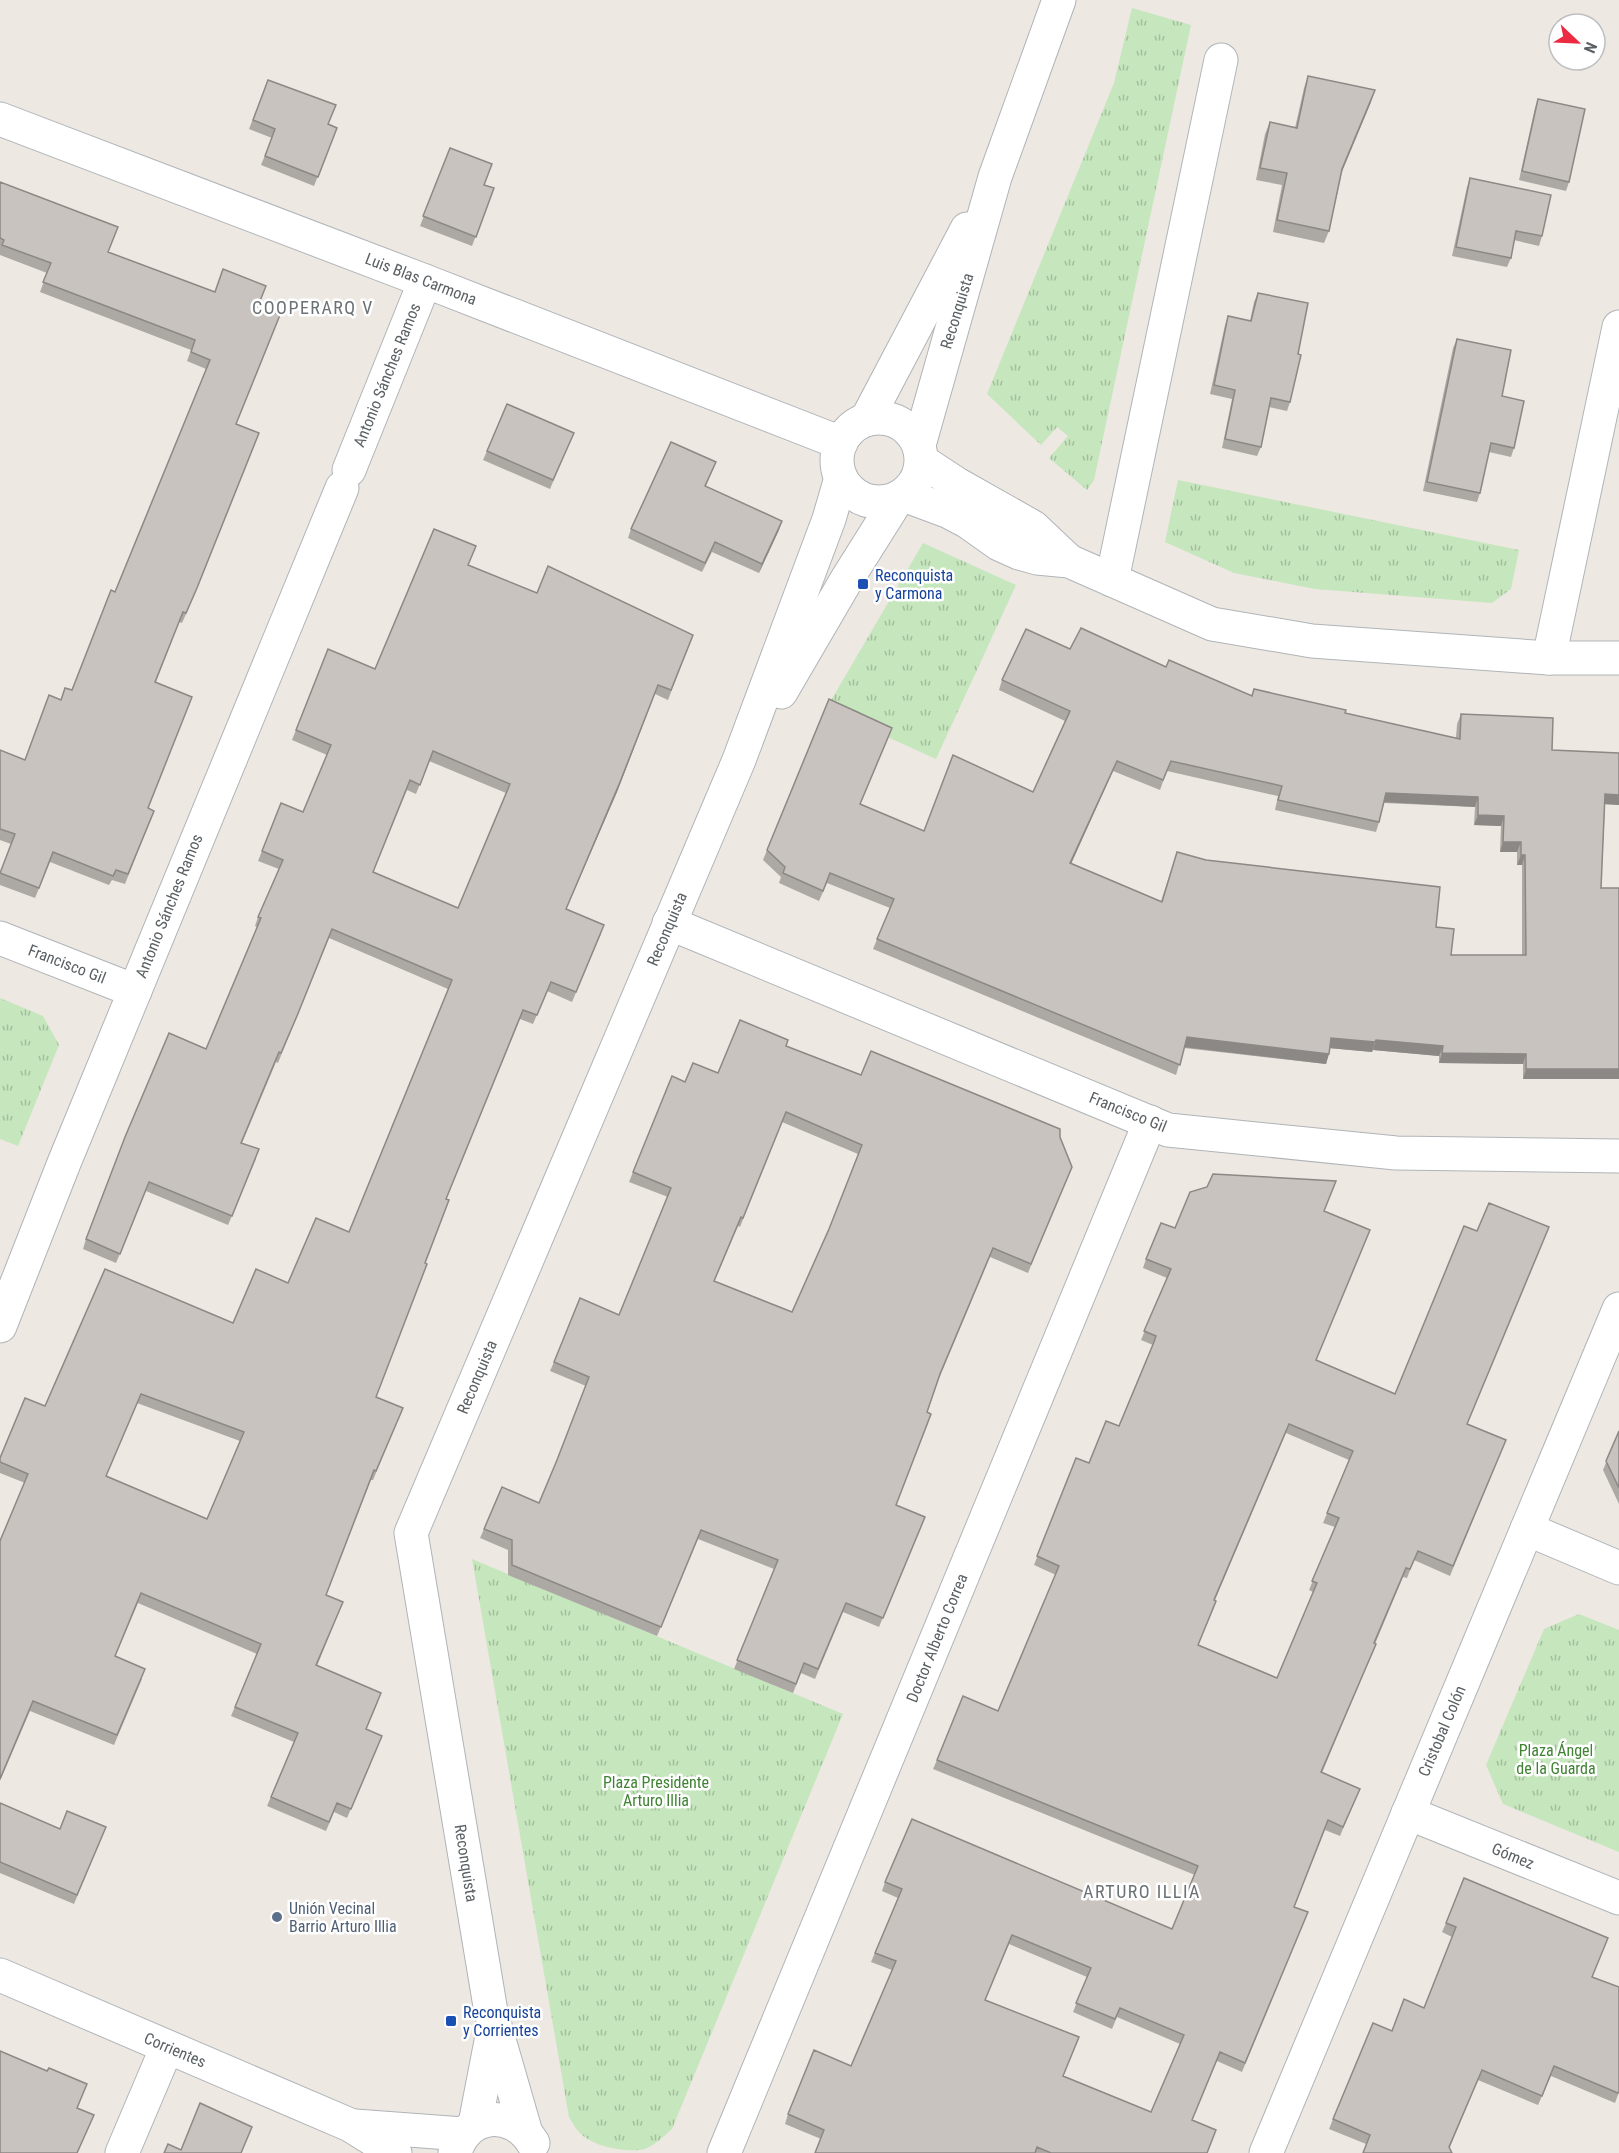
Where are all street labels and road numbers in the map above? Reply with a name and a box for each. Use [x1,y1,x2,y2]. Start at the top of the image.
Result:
street label: Luis Blas Carmona [363,249,479,309]
street label: Reconquista [936,271,978,351]
street label: Antonio Sánches Ramos [349,300,425,450]
street label: Antonio Sánches Ramos [131,831,207,981]
street label: Reconquista [643,889,691,969]
street label: Francisco Gil [25,940,109,988]
street label: Francisco Gil [1087,1088,1169,1136]
street label: Reconquista [453,1337,501,1417]
street label: Doctor Alberto Correa [902,1571,972,1705]
street label: Cristobal Colón [1414,1683,1470,1779]
street label: Reconquista [450,1823,482,1903]
street label: Gómez [1489,1839,1537,1873]
street label: Corrientes [141,2028,209,2072]

